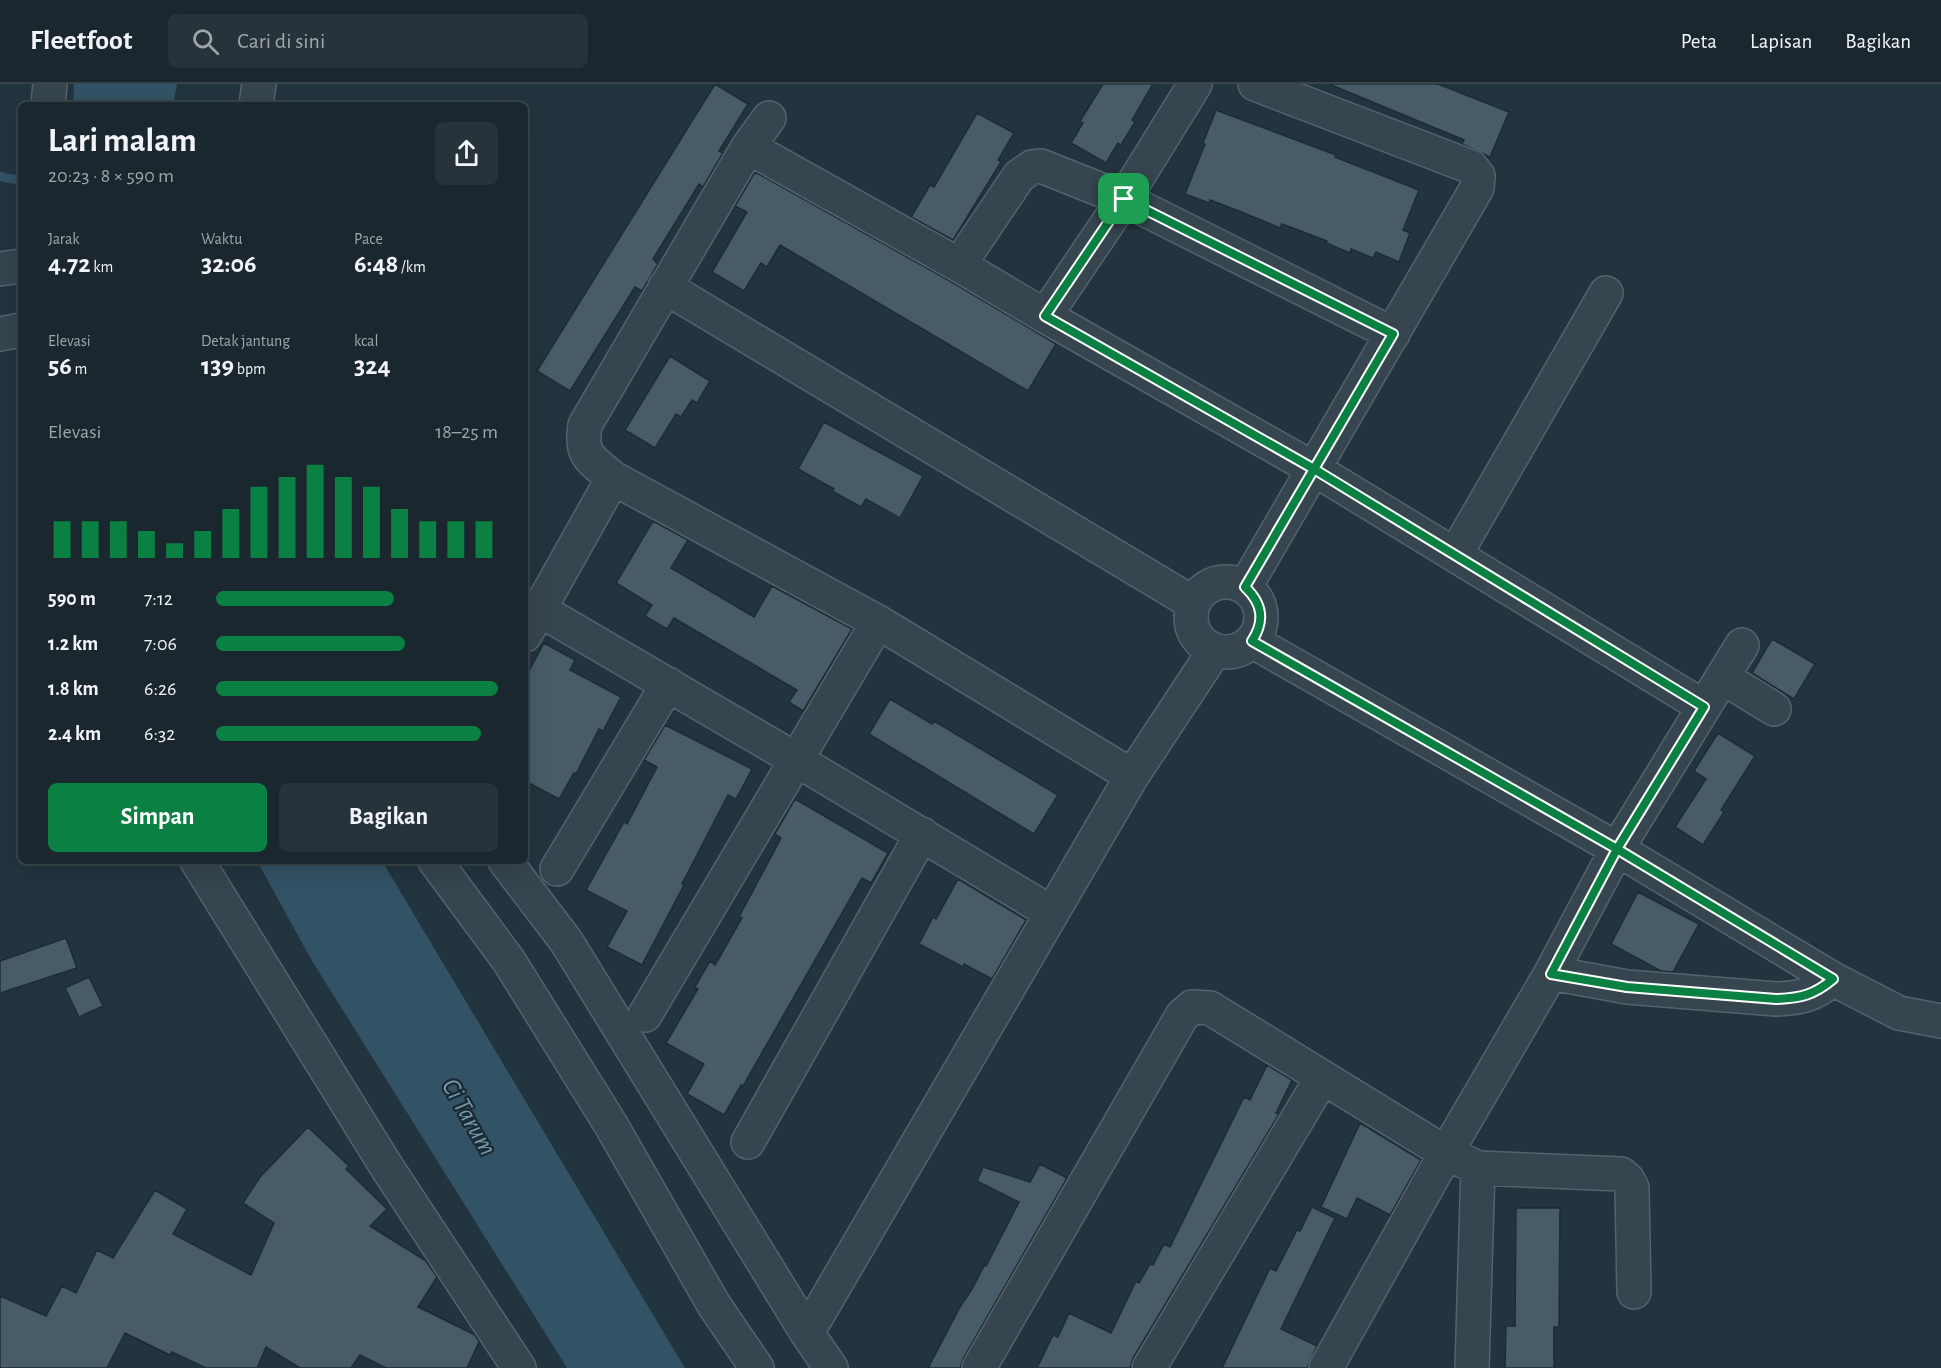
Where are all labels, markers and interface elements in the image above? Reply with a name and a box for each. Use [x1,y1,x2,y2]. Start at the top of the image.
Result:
search box [168,14,588,68]
icon: search [189,25,222,58]
text: Fleetfoot [30,27,132,55]
text: Cari di sini [237,30,325,52]
text: Peta [1681,31,1717,52]
text: Lapisan [1750,31,1812,52]
text: Bagikan [1845,31,1911,52]
button: share [435,122,498,185]
text: Lari malam [48,125,197,158]
text: 20:23 · 8 × 590 m [48,166,174,186]
pin [1098,173,1149,224]
icon: arrive [1107,182,1140,215]
text: Jarak [48,231,80,247]
text: Waktu [201,231,242,247]
text: Pace [354,231,383,247]
text: 4.72 [48,251,91,277]
text: 32:06 [201,251,257,277]
text: 6:48 [354,251,398,277]
text: km [91,259,113,275]
text: /km [398,259,426,275]
text: Elevasi [48,333,91,349]
text: Detak jantung [201,333,290,349]
text: kcal [354,333,378,349]
text: 56 [48,353,72,379]
text: 139 [201,353,234,379]
text: 324 [354,353,391,379]
text: m [72,361,87,377]
text: bpm [234,361,266,377]
text: Elevasi [48,422,101,442]
text: 18–25 m [435,422,498,442]
text: 590 m [48,589,96,609]
text: 7:12 [144,589,173,609]
text: 1.2 km [48,634,98,654]
text: 7:06 [144,634,177,654]
text: 1.8 km [48,679,99,699]
text: 6:26 [144,679,176,699]
text: 2.4 km [48,724,101,744]
text: 6:32 [144,724,175,744]
button: Simpan [48,783,267,852]
button: Bagikan [279,783,498,852]
water label: Ci Tarum [437,1074,501,1160]

